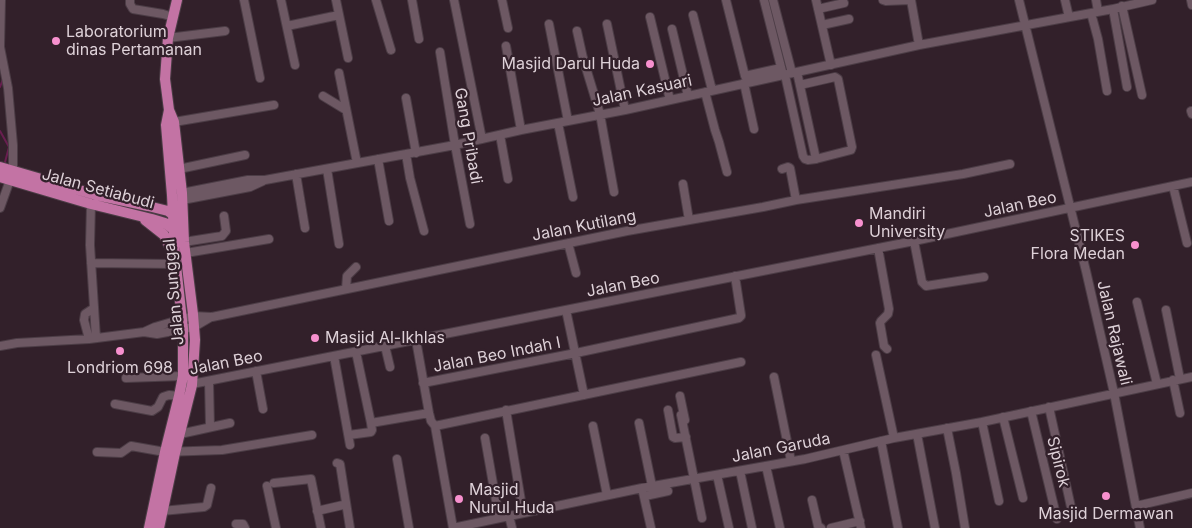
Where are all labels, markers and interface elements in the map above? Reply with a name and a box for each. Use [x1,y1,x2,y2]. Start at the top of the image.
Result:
place label: Laboratorium dinas Pertamanan [66,22,202,60]
marker: Laboratorium dinas Pertamanan [50,35,62,47]
place label: Masjid Darul Huda [502,54,640,74]
marker: Masjid Darul Huda [644,58,656,70]
street label: Jalan Kasuari [590,71,694,111]
street label: Gang Pribadi [450,86,486,186]
street label: Jalan Setiabudi [40,165,156,213]
street label: Jalan Beo [982,188,1058,222]
place label: Mandiri University [869,204,945,242]
street label: Jalan Kutilang [530,206,638,246]
marker: Mandiri University [853,217,865,229]
place label: STIKES Flora Medan [1031,226,1125,264]
street label: Jalan Sunggal [160,238,188,346]
marker: STIKES Flora Medan [1129,239,1141,251]
street label: Jalan Beo [585,268,661,302]
street label: Jalan Rajawali [1093,279,1135,387]
place label: Masjid Al-Ikhlas [325,328,445,348]
marker: Masjid Al-Ikhlas [309,332,321,344]
street label: Jalan Beo Indah I [432,333,562,377]
marker: Londriom 698 [114,345,126,357]
street label: Jalan Beo [188,346,264,380]
place label: Londriom 698 [67,358,173,378]
street label: Jalan Garuda [730,429,832,467]
street label: Sipirok [1042,434,1074,490]
place label: Masjid Nurul Huda [469,480,555,518]
marker: Masjid Dermawan [1100,490,1112,502]
marker: Masjid Nurul Huda [453,493,465,505]
place label: Masjid Dermawan [1038,504,1174,524]

